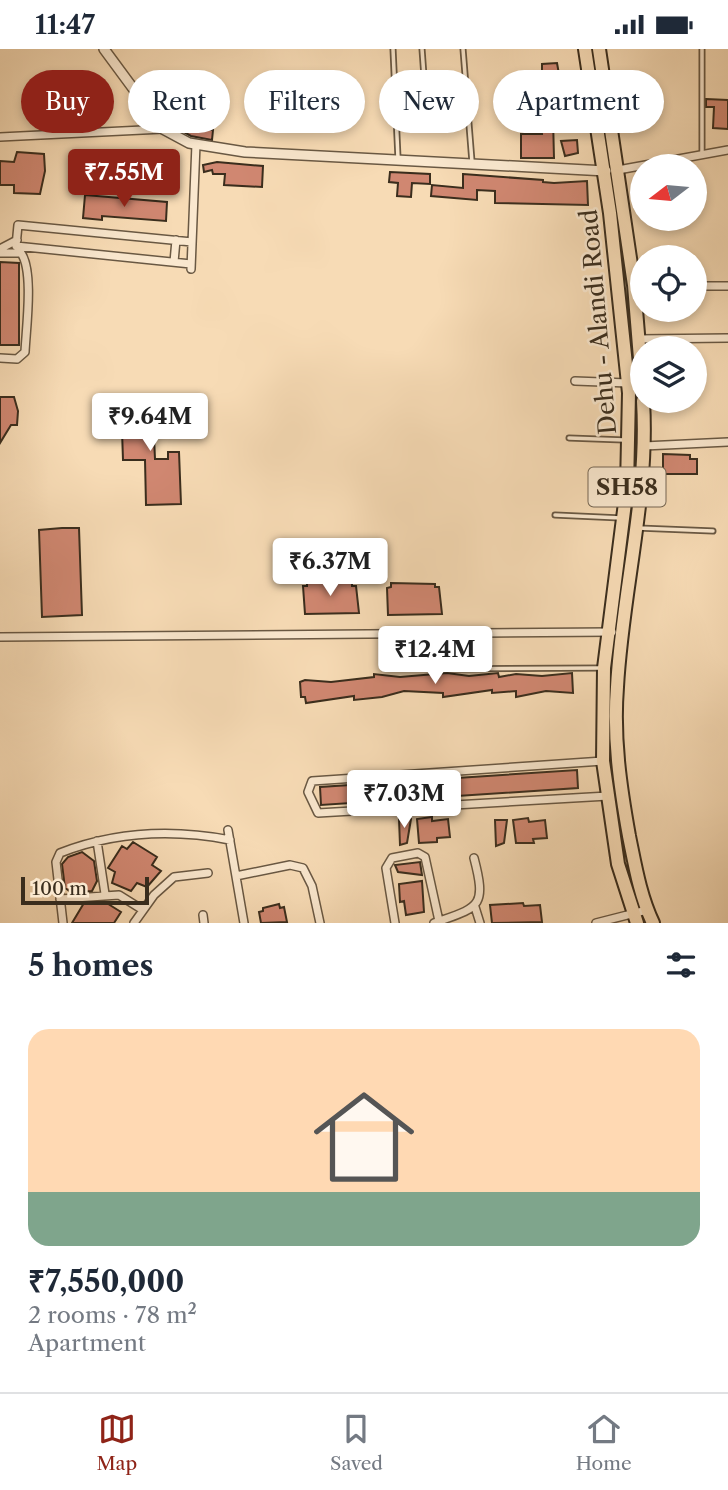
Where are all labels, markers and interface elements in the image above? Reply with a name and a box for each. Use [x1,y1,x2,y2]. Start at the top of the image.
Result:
text: 11:47 [35,9,95,41]
chip: Buy [21,70,114,133]
chip: Rent [128,70,230,133]
chip: Filters [244,70,365,133]
chip: New [379,70,479,133]
chip: Apartment [493,70,664,133]
pin: ₹7.55M [67,149,181,209]
north arrow [630,154,707,231]
map controls [630,154,707,413]
text: ₹7.55M [84,158,164,186]
street label: Dehu - Alandi Road [574,208,622,436]
button: locate [630,245,707,322]
button: layers [630,336,707,413]
pin: ₹9.64M [93,393,207,453]
text: ₹9.64M [108,402,192,430]
road number: SH58 [588,467,666,507]
pin: ₹6.37M [273,539,387,598]
text: ₹6.37M [289,547,371,575]
pin: ₹12.4M [378,627,492,686]
text: ₹12.4M [394,635,476,663]
pin: ₹7.03M [347,771,461,830]
text: ₹7.03M [363,779,445,807]
scale bar [21,874,149,906]
text: 100 m [32,877,87,900]
icon: filters [662,946,700,984]
text: 5 homes [28,947,153,984]
icon: home [301,1074,427,1200]
text: ₹7,550,000 [28,1263,184,1300]
text: 2 rooms · 78 m² [28,1301,197,1329]
text: Apartment [28,1329,146,1357]
tab: Map [96,1410,137,1475]
tab: Saved [330,1410,383,1475]
tab: Home [576,1410,632,1475]

